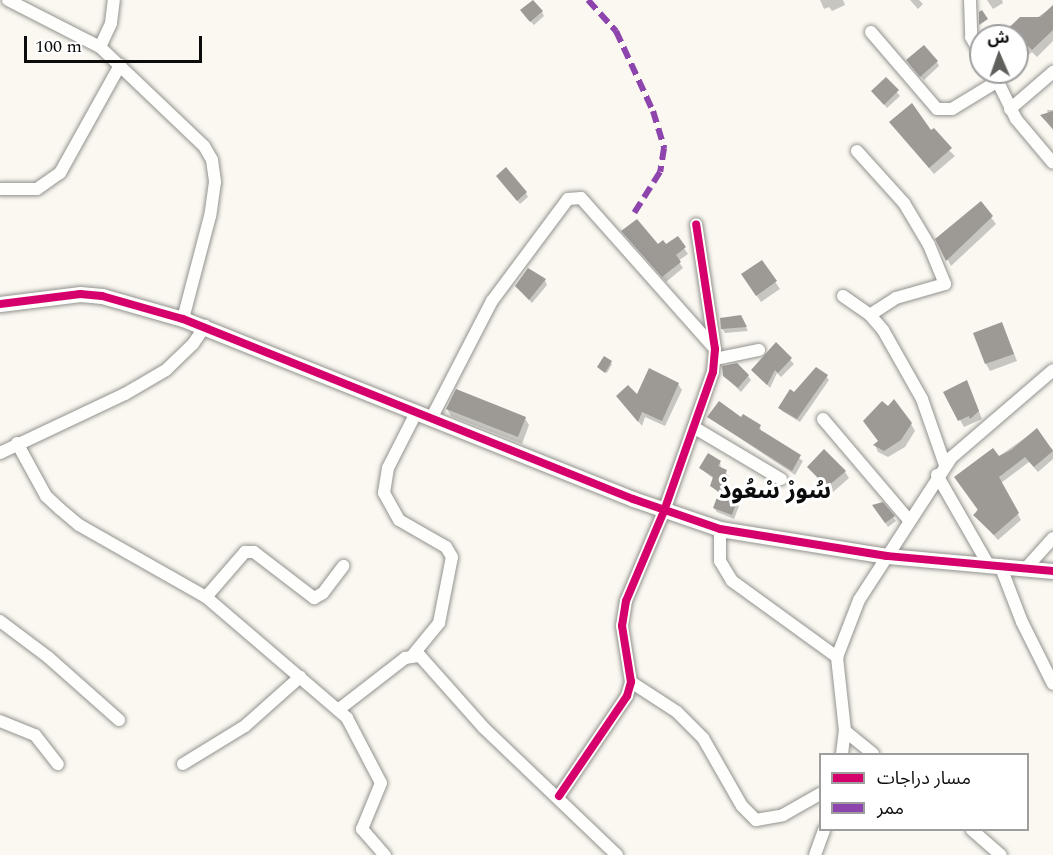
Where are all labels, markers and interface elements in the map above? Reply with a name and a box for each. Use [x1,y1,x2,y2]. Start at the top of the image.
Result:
scale bar [27,24,206,62]
north arrow [969,24,1029,84]
text: ش [987,26,1010,50]
text: 100 m [35,33,82,60]
district label: سُورْ سْعُودْ [719,478,831,506]
legend [819,753,1029,831]
text: مسار دراجات [877,765,971,792]
text: ممر [877,795,904,822]

